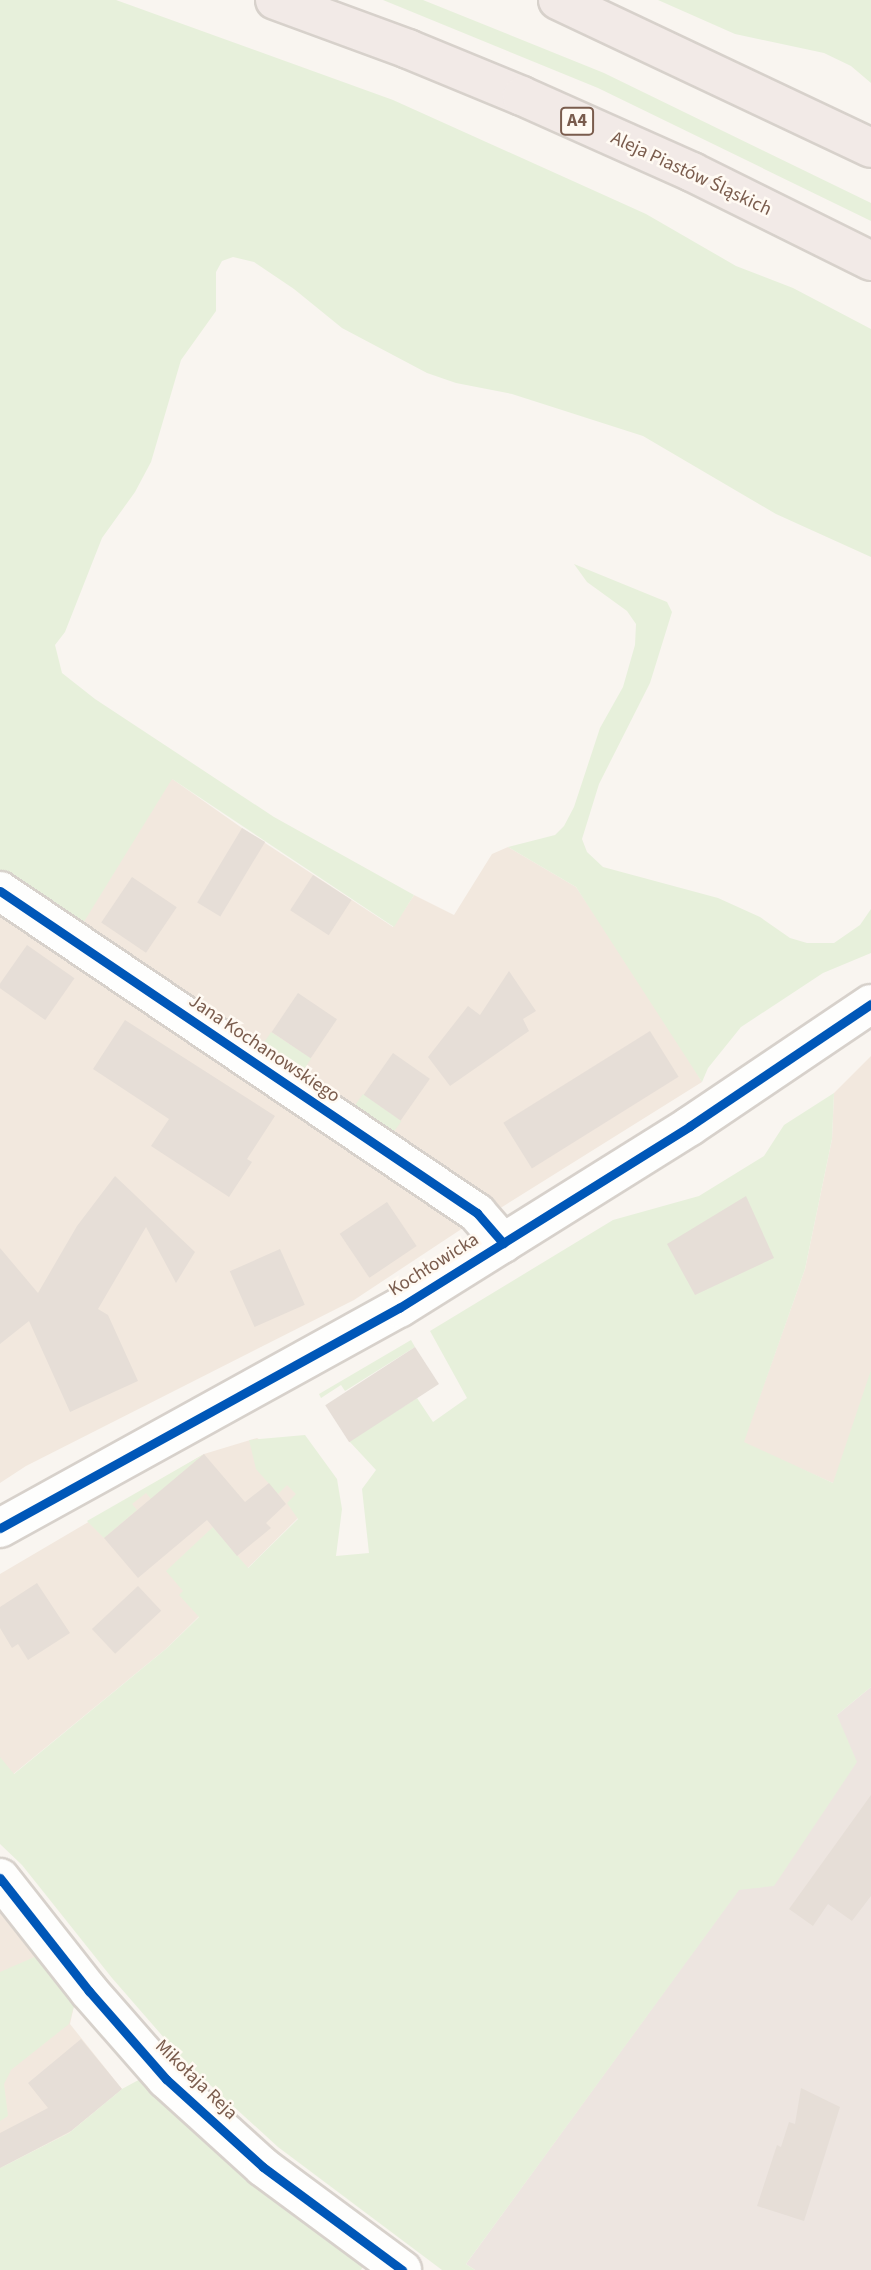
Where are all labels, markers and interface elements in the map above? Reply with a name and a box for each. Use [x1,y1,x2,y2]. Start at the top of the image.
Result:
road number: A4 [560,106,594,136]
street label: Aleja Piastów Śląskich [607,127,775,221]
street label: Jana Kochanowskiego [184,990,344,1108]
street label: Kochłowicka [385,1228,483,1302]
street label: Mikołaja Reja [150,2035,242,2125]

